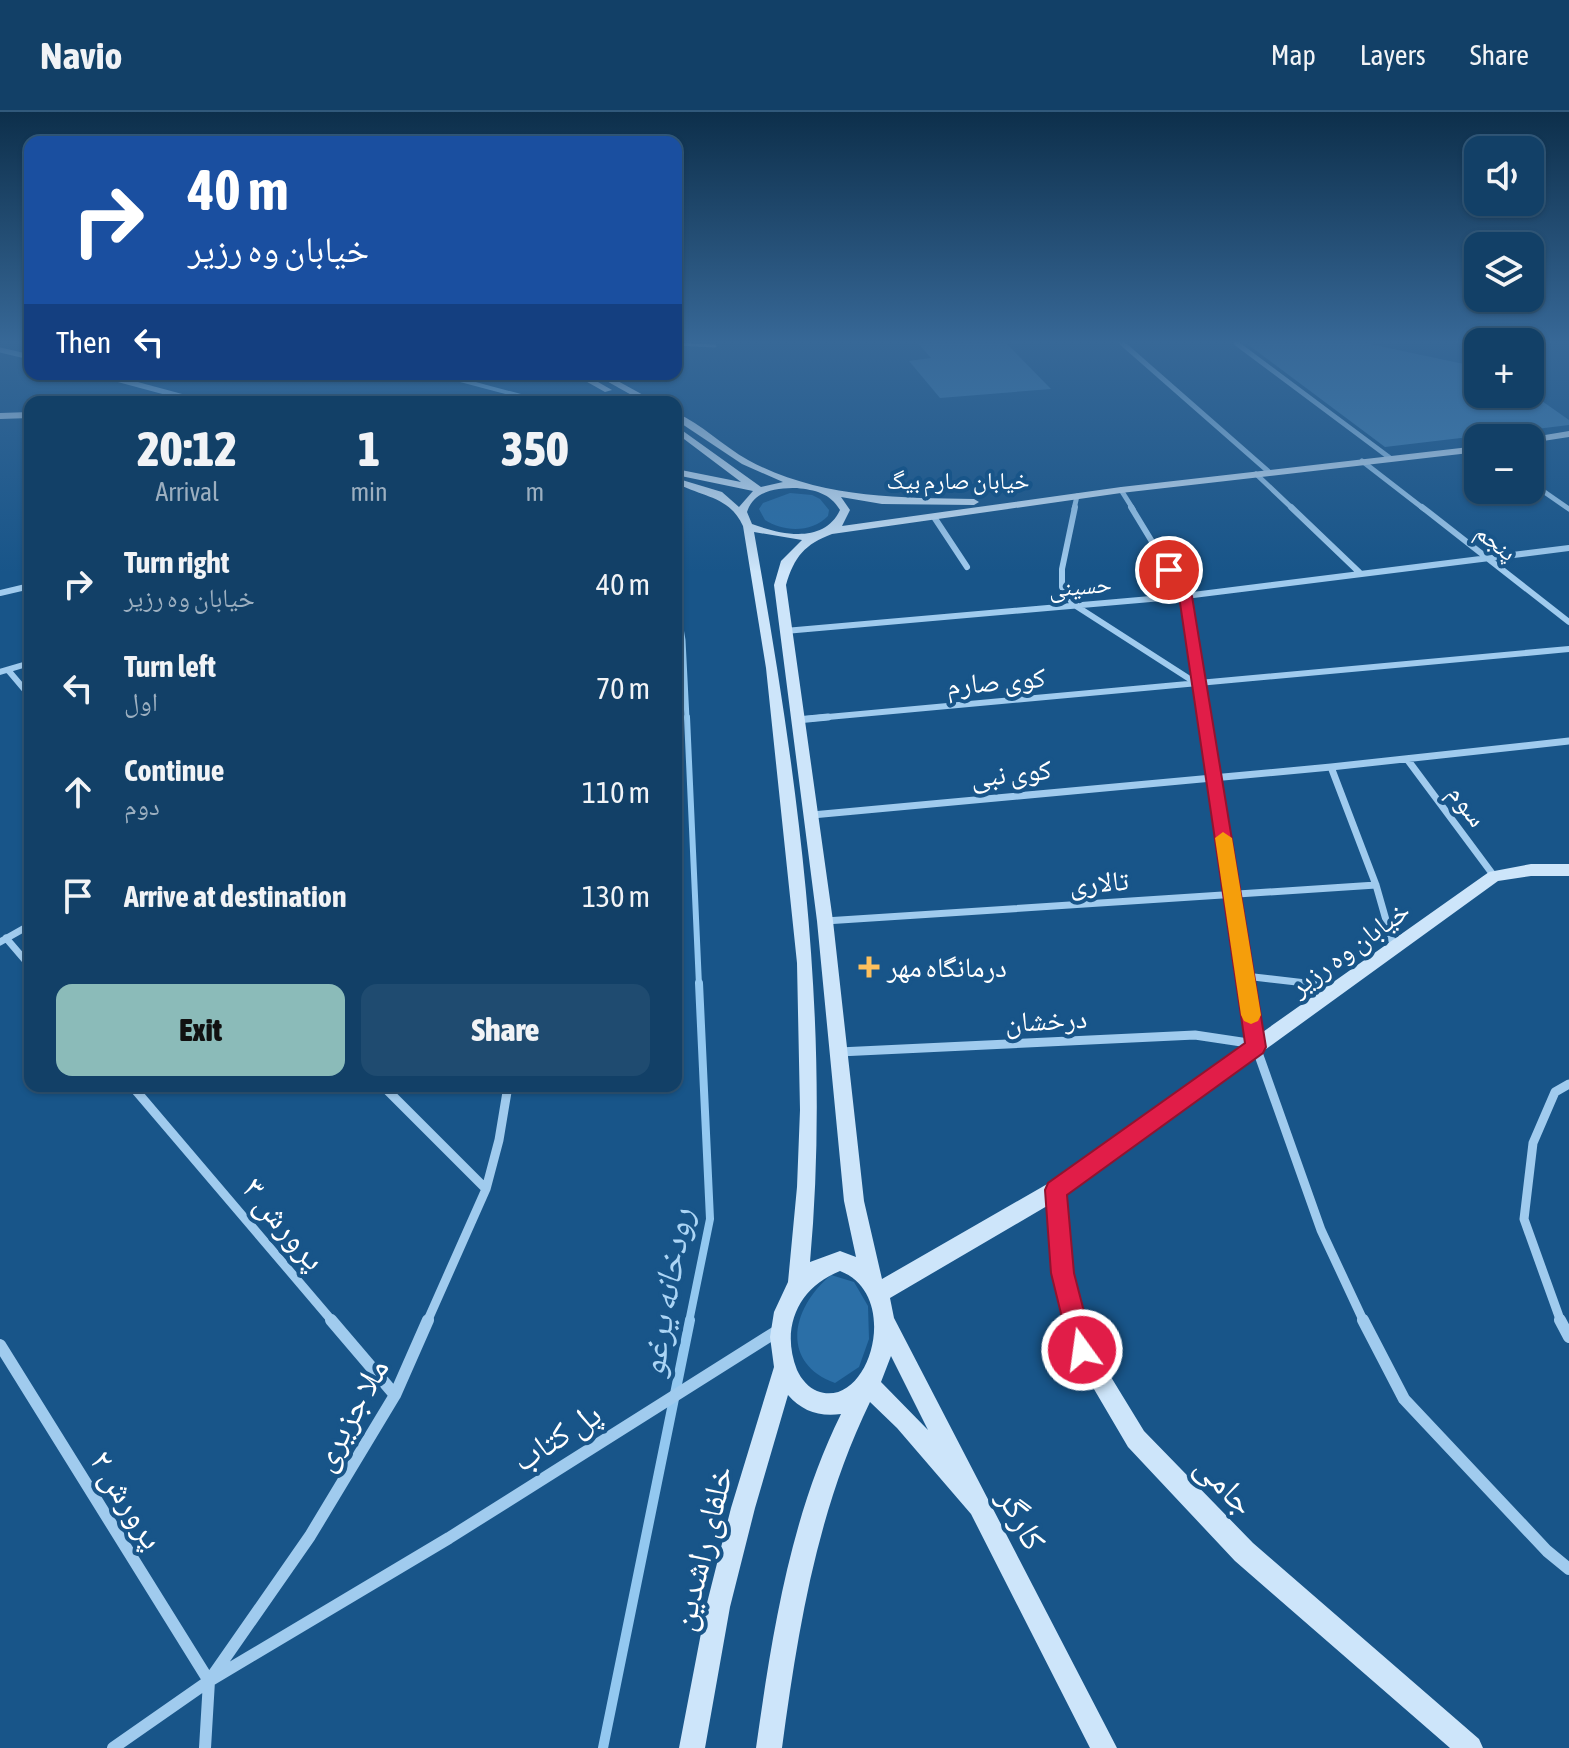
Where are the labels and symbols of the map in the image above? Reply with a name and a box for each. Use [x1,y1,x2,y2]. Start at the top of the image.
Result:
street label: خیابان صارم بیگ [886,467,1030,497]
street label: پنجم [1469,518,1522,569]
pin [1135,536,1203,604]
street label: حسینی [1047,570,1113,603]
street label: کوی صارم [945,661,1048,704]
street label: کوی نبی [969,753,1054,795]
street label: سوم [1439,777,1494,834]
street label: تالاری [1068,864,1130,901]
street label: خیابان وه رزیر [1282,894,1416,1004]
place label: درمانگاه مهر [886,951,1007,983]
marker: درمانگاه مهر [858,956,880,978]
street label: درخشان [1004,1002,1088,1039]
street label: پرورش ۳ [234,1169,335,1279]
water label: رودخانه یرغو [629,1204,701,1381]
position arrow [1040,1308,1124,1392]
street label: ملا جزیری [302,1351,398,1478]
street label: پل کتاب [504,1393,609,1481]
street label: پرورش ۲ [81,1443,173,1557]
street label: جامی [1187,1446,1264,1524]
street label: خلفای راشدین [662,1461,742,1635]
street label: کارگر [990,1481,1055,1556]

